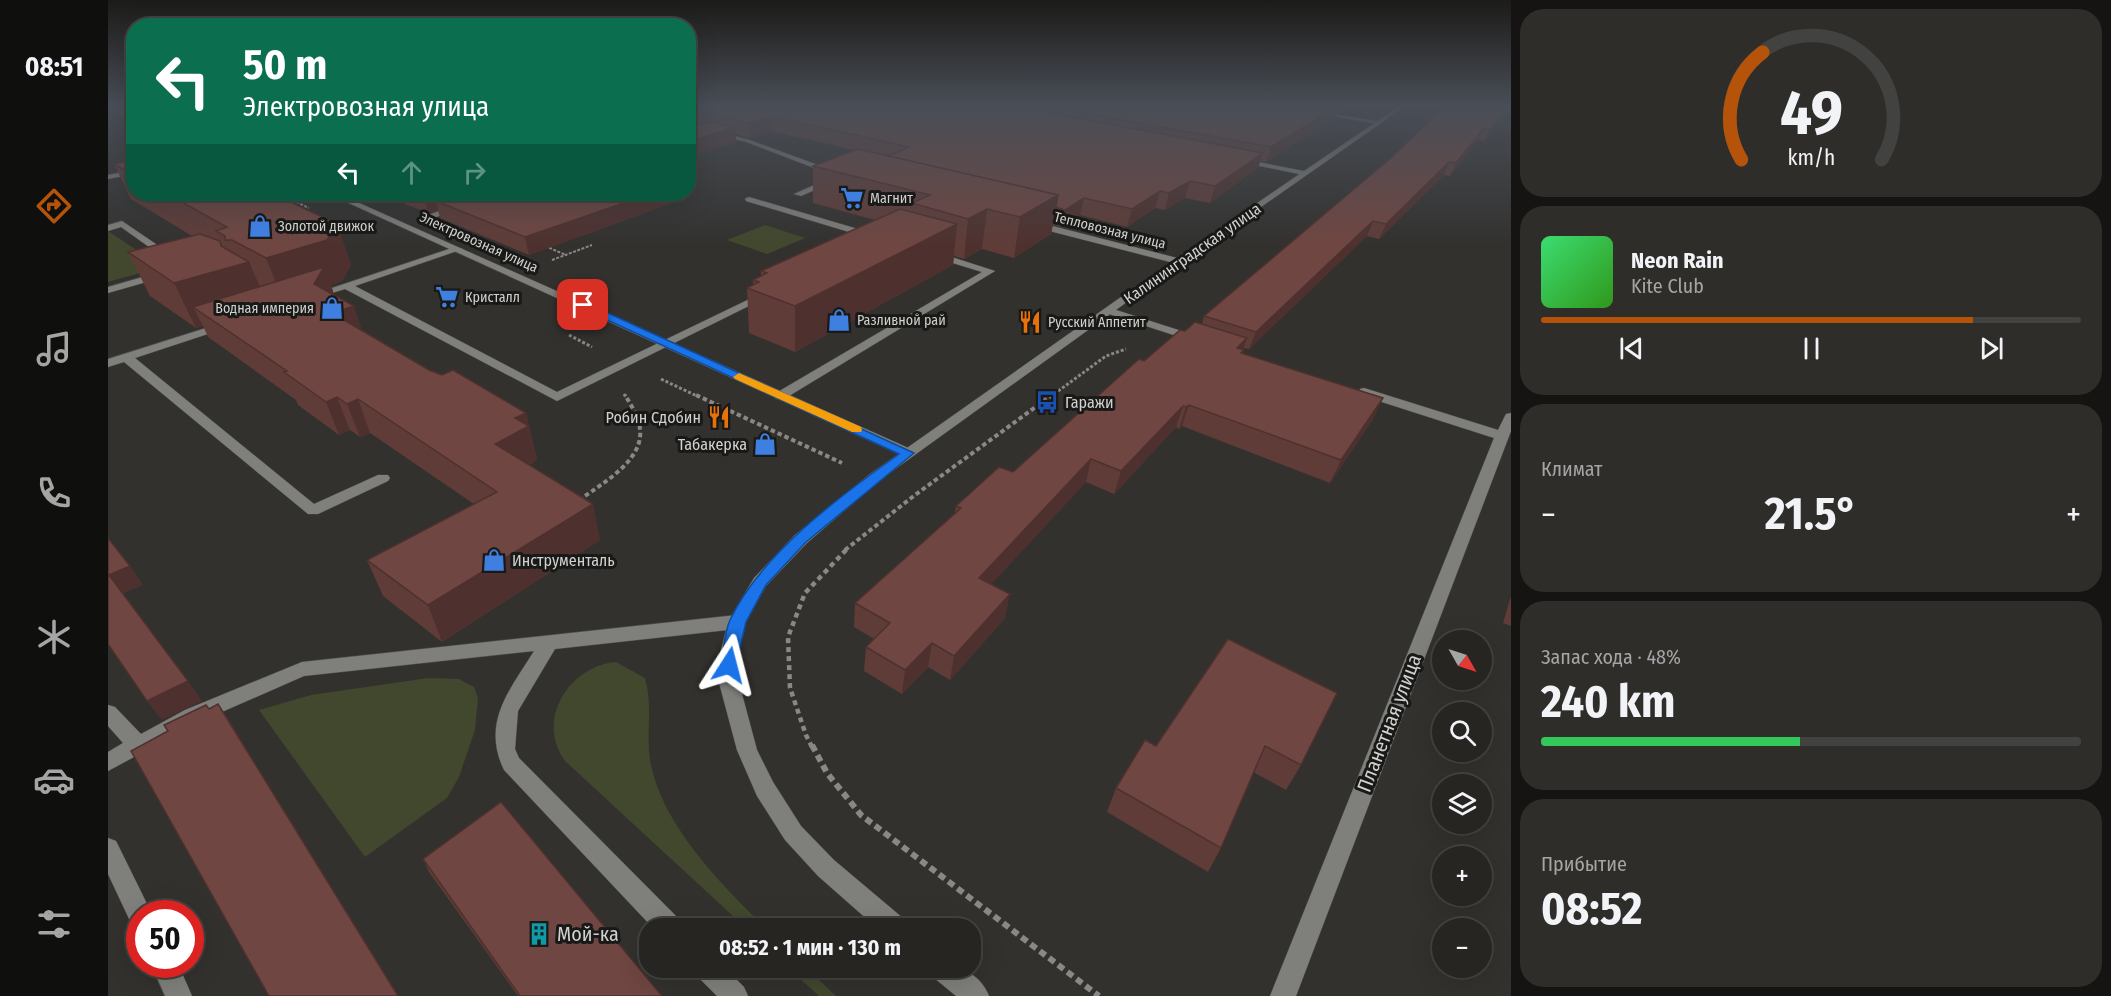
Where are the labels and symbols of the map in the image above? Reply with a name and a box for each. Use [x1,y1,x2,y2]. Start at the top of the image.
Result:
supermarket icon: Магнит [839,185,865,211]
place label: Магнит [870,190,913,207]
street label: Калининградская улица [1120,199,1265,308]
street label: Тепловозная улица [1052,208,1168,253]
street label: Электровозная улица [417,209,541,276]
shop icon: Золотой движок [247,213,273,239]
place label: Золотой движок [278,218,374,235]
pin [557,279,608,330]
supermarket icon: Кристалл [434,284,460,310]
place label: Кристалл [465,289,520,306]
shop icon: Водная империя [319,295,345,321]
place label: Водная империя [215,300,314,317]
shop icon: Разливной рай [826,307,852,333]
restaurant icon: Русский Аппетит [1017,309,1043,335]
place label: Разливной рай [857,312,946,329]
place label: Русский Аппетит [1048,314,1146,331]
bus stop icon: Гаражи [1034,389,1060,415]
place label: Гаражи [1065,393,1114,412]
restaurant icon: Робин Сдобин [706,404,732,430]
place label: Робин Сдобин [606,408,701,427]
shop icon: Табакерка [752,431,778,457]
place label: Табакерка [678,435,747,454]
shop icon: Инструменталь [481,547,507,573]
place label: Инструменталь [512,551,615,570]
north arrow [1432,630,1492,690]
position arrow [697,633,761,697]
street label: Планетная улица [1352,651,1426,795]
speed limit sign: 50 [126,900,204,978]
building icon: Мой-ка [526,921,552,947]
place label: Мой-ка [557,922,619,946]

